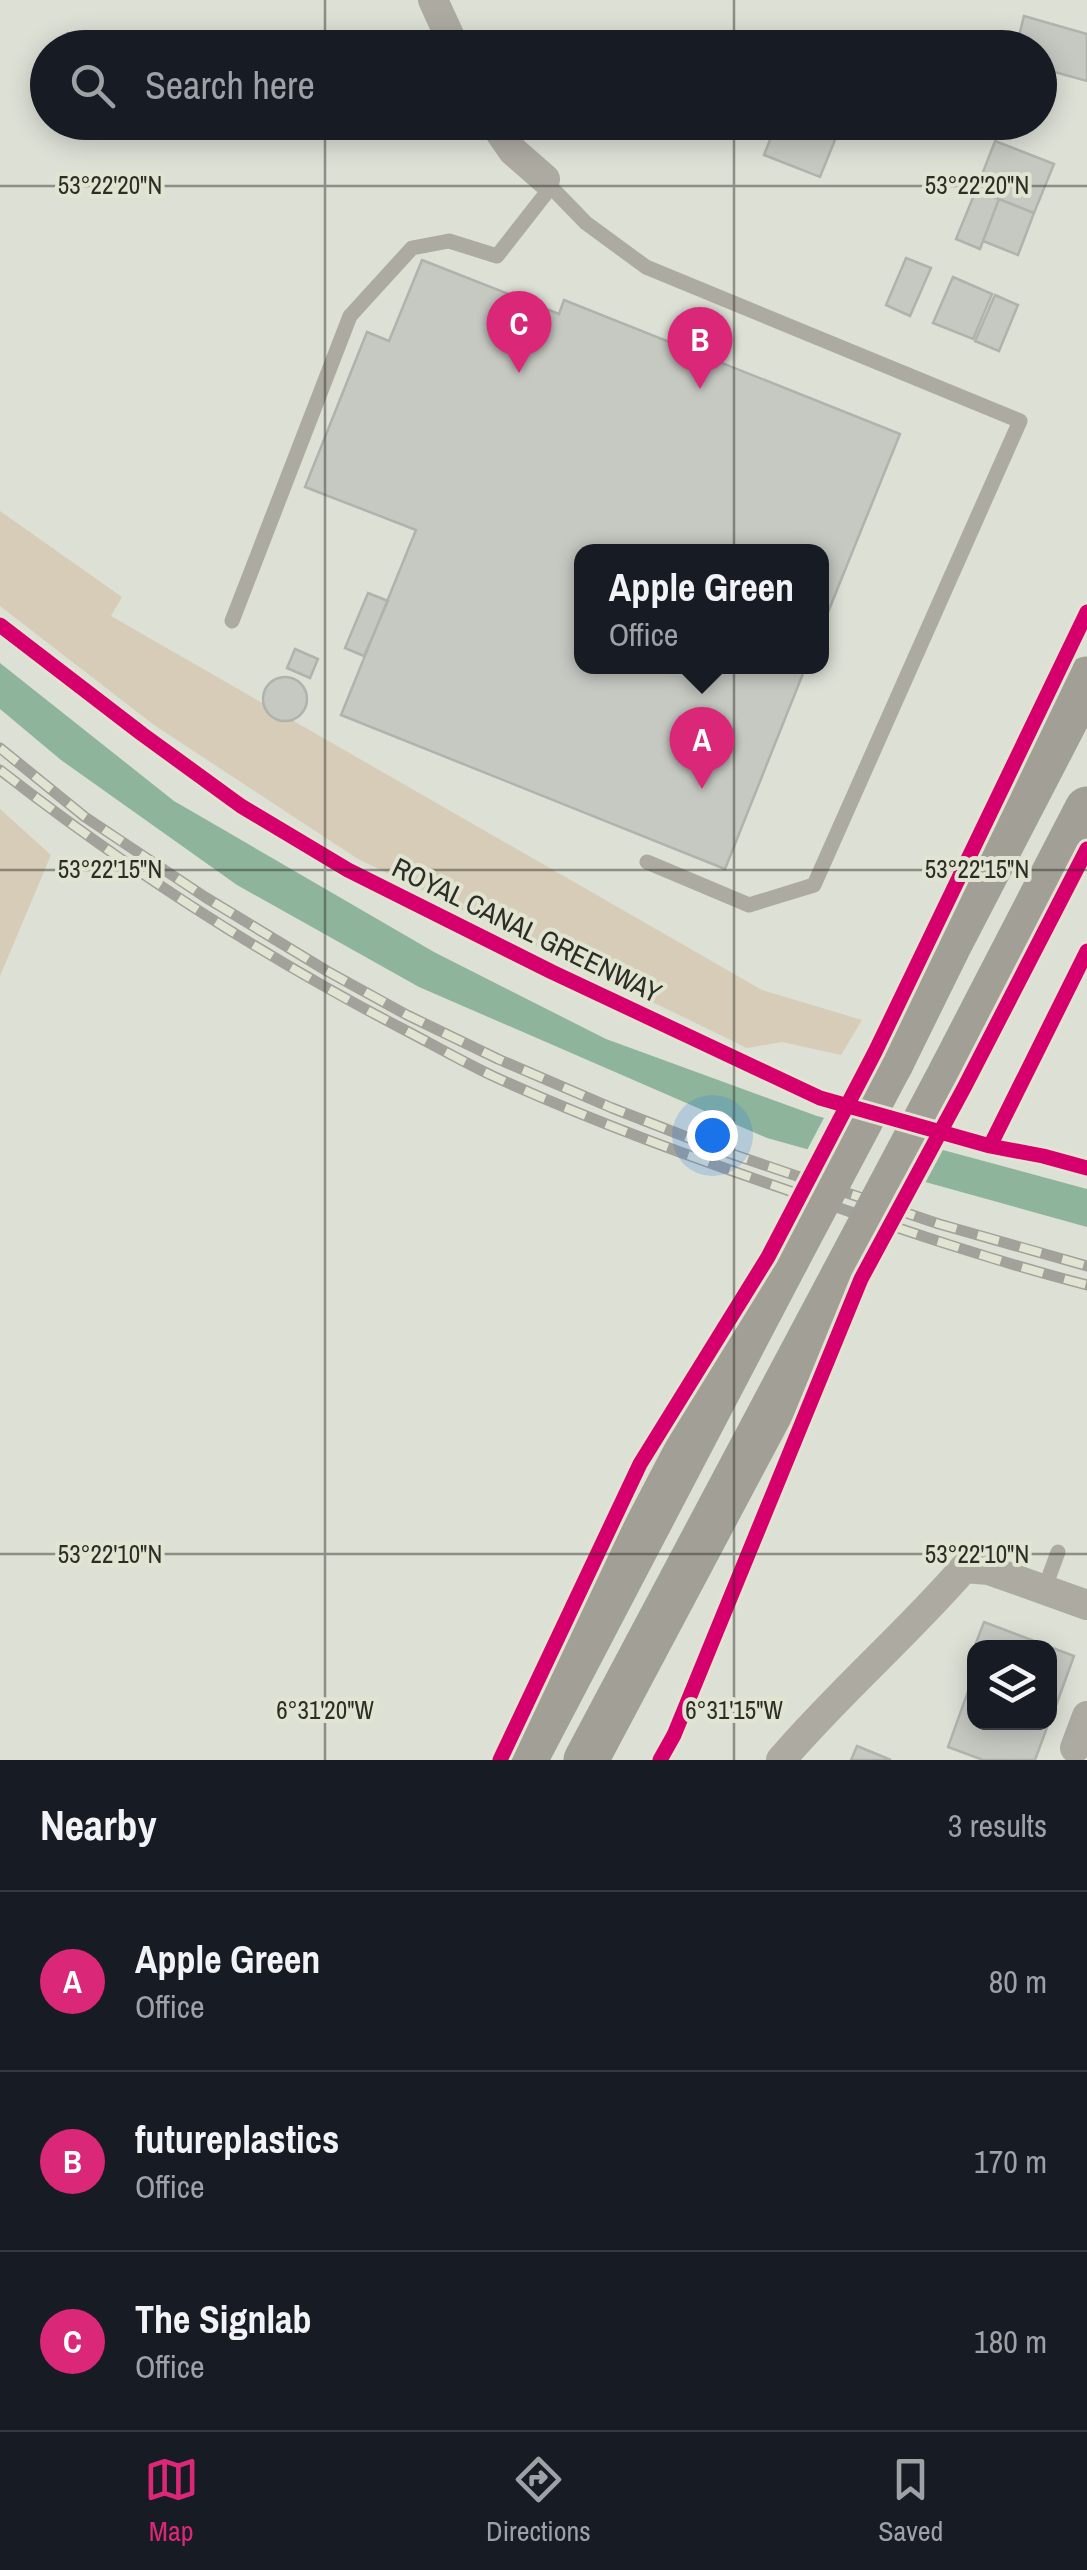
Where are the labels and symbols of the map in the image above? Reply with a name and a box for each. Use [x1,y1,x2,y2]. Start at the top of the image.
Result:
text: 53°22'20"N [58,168,162,202]
text: 53°22'20"N [925,168,1029,202]
pin: C [486,290,552,373]
pin: B [668,306,732,389]
pin: A [670,706,734,789]
street label: ROYAL CANAL GREENWAY [386,848,669,1012]
text: 53°22'15"N [58,852,162,886]
text: 53°22'15"N [925,852,1029,886]
your location [687,1110,738,1161]
text: 53°22'10"N [58,1537,162,1571]
text: 53°22'10"N [925,1537,1029,1571]
text: 6°31'20"W [276,1693,374,1727]
text: 6°31'15"W [685,1693,783,1727]

